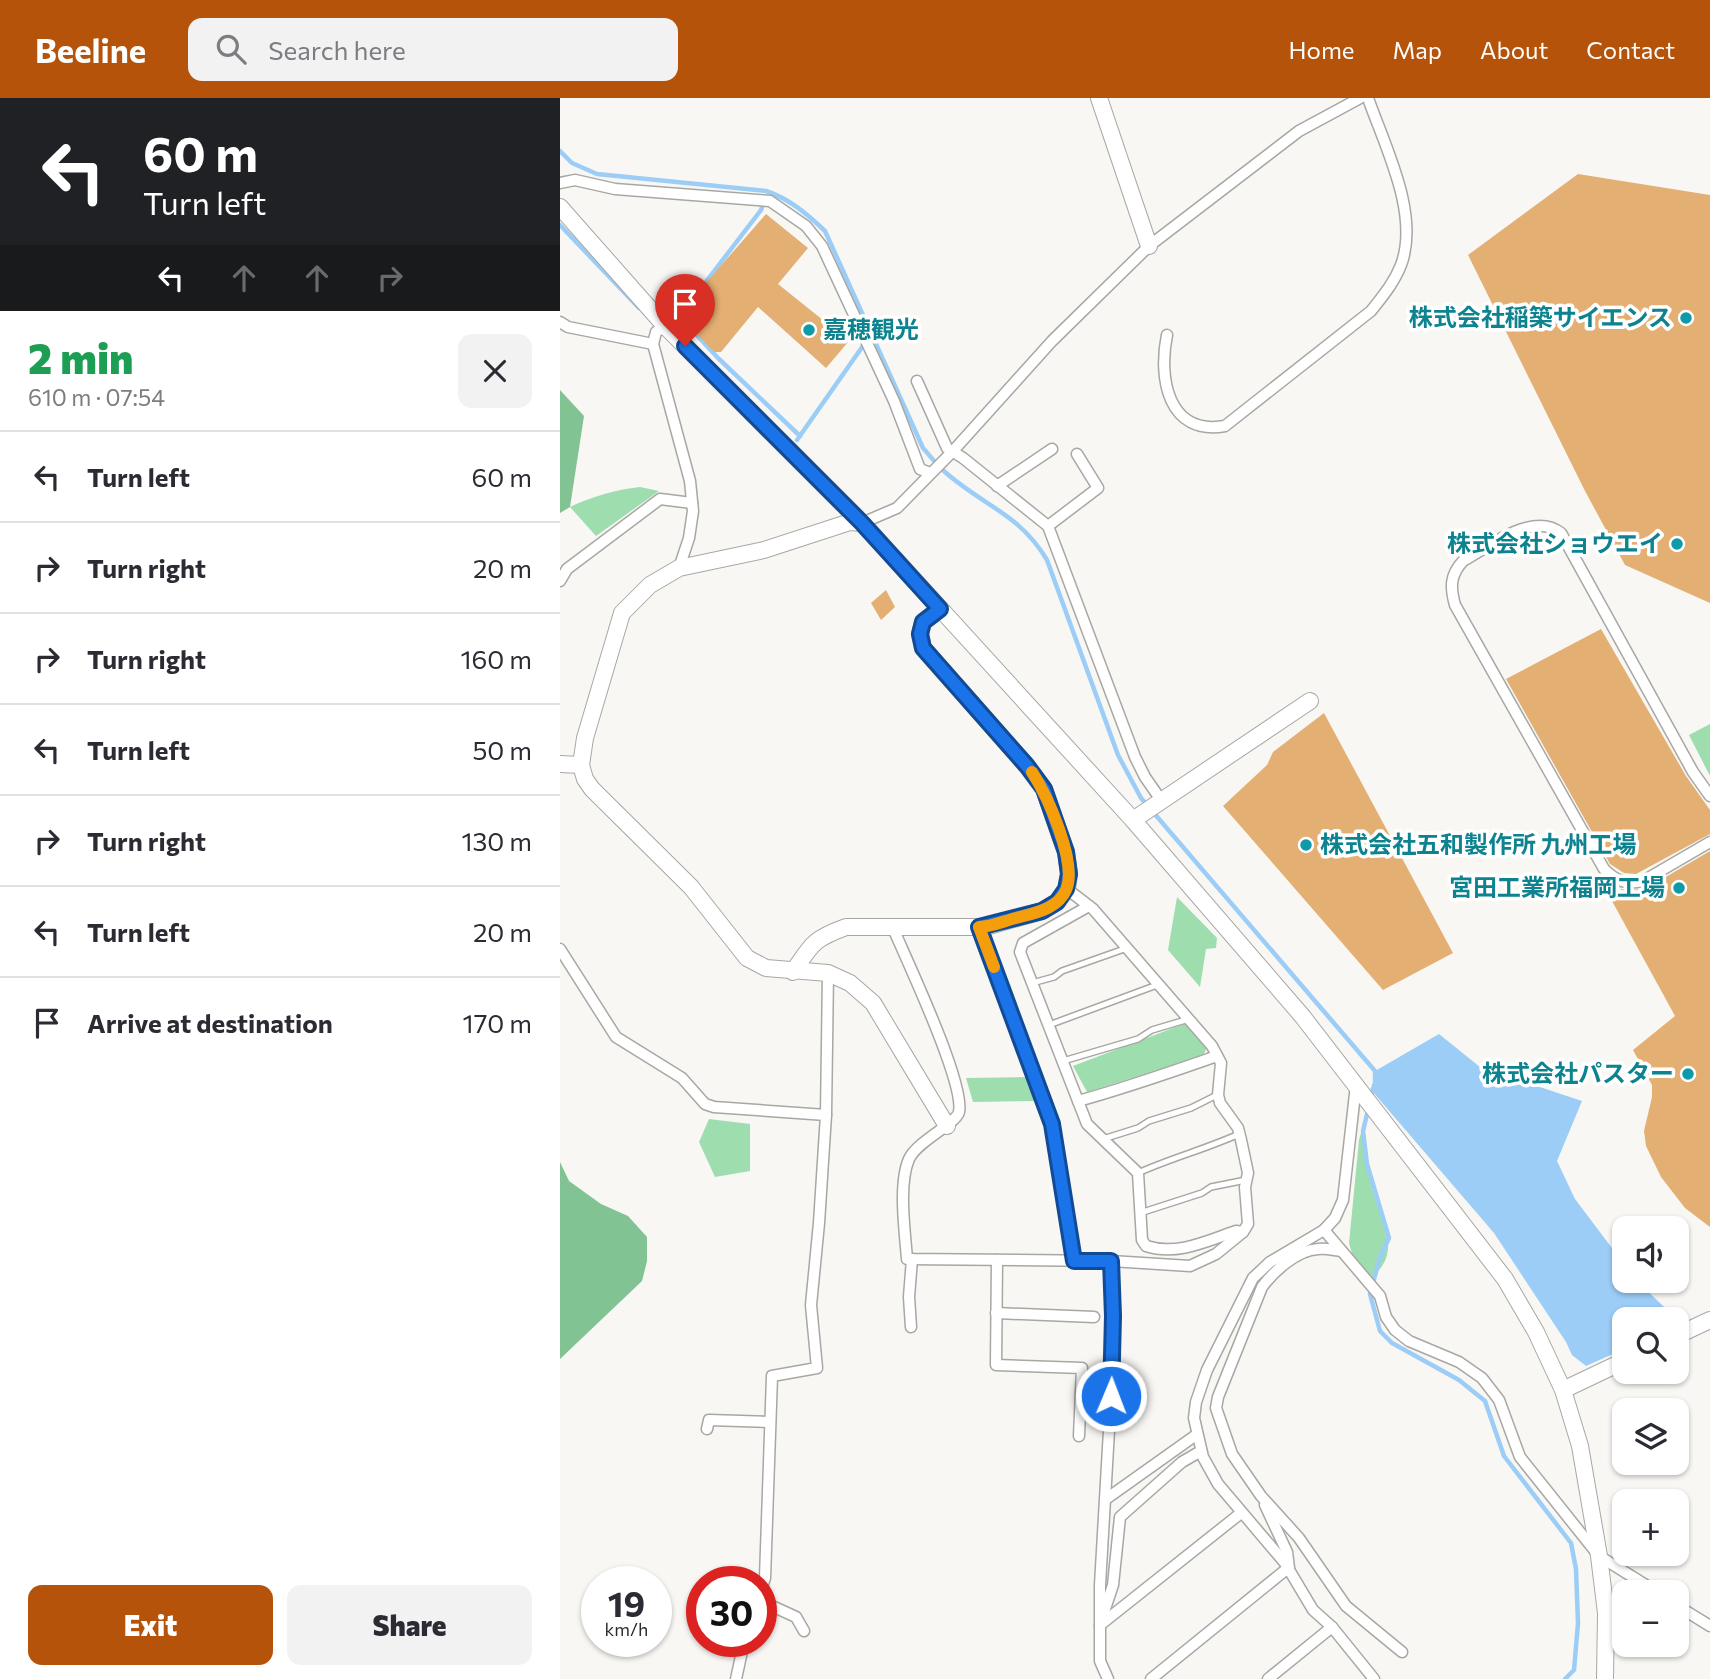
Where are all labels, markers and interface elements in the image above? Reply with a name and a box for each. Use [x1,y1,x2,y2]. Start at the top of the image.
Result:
search box [188,18,678,81]
text: Beeline [35,29,146,70]
icon: search [212,30,250,68]
text: Search here [268,34,406,65]
text: Home [1289,35,1355,64]
text: Map [1393,35,1442,64]
text: About [1480,35,1548,64]
text: Contact [1586,35,1675,64]
text: 60 m [143,122,258,182]
icon: left [28,126,119,217]
text: Turn left [143,182,267,222]
icon: left [152,259,190,297]
icon: ahead [225,259,263,297]
icon: ahead [298,259,336,297]
icon: right [371,259,409,297]
pin [655,274,715,346]
icon: arrive [666,285,704,323]
place label: 株式会社稲築サイエンス [1409,302,1672,331]
marker: 株式会社稲築サイエンス [1678,310,1694,326]
place label: 嘉穂観光 [823,314,919,343]
marker: 嘉穂観光 [801,322,817,338]
text: 2 min [28,331,134,383]
button: close [458,334,532,408]
text: 610 m · 07:54 [28,383,165,411]
icon: left [28,458,66,496]
text: Turn left [87,461,190,492]
text: 60 m [472,461,532,492]
place label: 株式会社ショウエイ [1447,528,1663,557]
marker: 株式会社ショウエイ [1669,536,1685,552]
icon: right [28,549,66,587]
text: Turn right [87,552,206,583]
text: 20 m [473,552,532,583]
icon: right [28,640,66,678]
text: Turn right [87,643,206,674]
text: 160 m [460,643,532,674]
icon: left [28,731,66,769]
text: Turn left [87,734,190,765]
text: 50 m [472,734,532,765]
icon: right [28,822,66,860]
text: Turn right [87,825,206,856]
text: 130 m [461,825,532,856]
place label: 株式会社五和製作所 九州工場 [1320,829,1637,858]
marker: 株式会社五和製作所 九州工場 [1298,837,1314,853]
place label: 宮田工業所福岡工場 [1449,872,1665,901]
marker: 宮田工業所福岡工場 [1671,880,1687,896]
icon: left [28,913,66,951]
text: Turn left [87,916,190,947]
text: 20 m [473,916,532,947]
icon: arrive [28,1004,66,1042]
text: Arrive at destination [87,1007,333,1038]
text: 170 m [463,1007,532,1038]
place label: 株式会社パスター [1482,1058,1674,1087]
marker: 株式会社パスター [1680,1066,1696,1082]
map controls [1612,1216,1689,1657]
button: sound [1612,1216,1689,1293]
button: search [1612,1307,1689,1384]
position arrow [1074,1359,1148,1433]
button: layers [1612,1398,1689,1475]
button: + [1612,1489,1689,1566]
speed limit sign: 30 [686,1566,777,1657]
button: − [1612,1580,1689,1657]
text: 19 [608,1581,645,1624]
button: Exit [28,1585,273,1665]
button: Share [287,1585,532,1665]
text: km/h [605,1618,648,1640]

